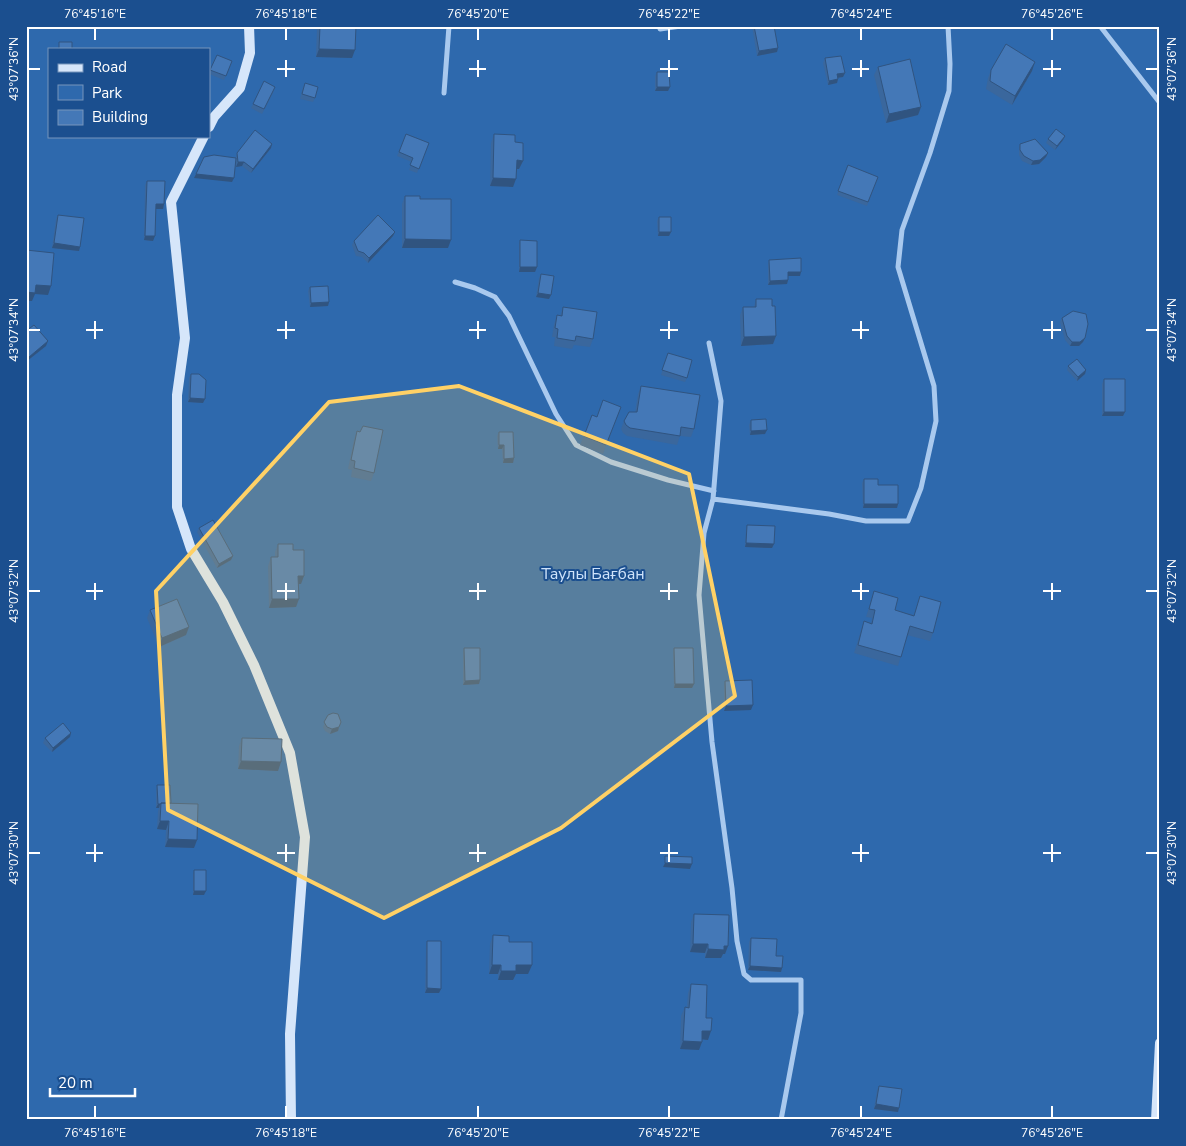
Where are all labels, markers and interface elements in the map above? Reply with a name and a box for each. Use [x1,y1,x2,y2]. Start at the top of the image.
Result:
text: 76°45'16"E [64,6,126,22]
text: 76°45'18"E [255,6,317,22]
text: 76°45'20"E [447,6,509,22]
text: 76°45'22"E [638,6,700,22]
text: 76°45'24"E [830,6,892,22]
text: 76°45'26"E [1021,6,1083,22]
text: 43°07'36"N [6,37,22,101]
text: 43°07'36"N [1164,37,1180,101]
legend [48,48,210,138]
text: Road [92,57,127,77]
text: Park [92,83,122,103]
text: Building [92,107,148,127]
text: 43°07'34"N [6,298,22,362]
text: 43°07'34"N [1164,298,1180,362]
text: 43°07'32"N [6,559,22,623]
text: 43°07'32"N [1164,559,1180,623]
park label: Таулы Бағбан [541,563,645,585]
text: 43°07'30"N [6,821,22,885]
text: 43°07'30"N [1164,821,1180,885]
scale bar [50,1066,135,1098]
text: 20 m [58,1073,93,1093]
text: 76°45'16"E [64,1125,126,1141]
text: 76°45'18"E [255,1125,317,1141]
text: 76°45'20"E [447,1125,509,1141]
text: 76°45'22"E [638,1125,700,1141]
text: 76°45'24"E [830,1125,892,1141]
text: 76°45'26"E [1021,1125,1083,1141]

